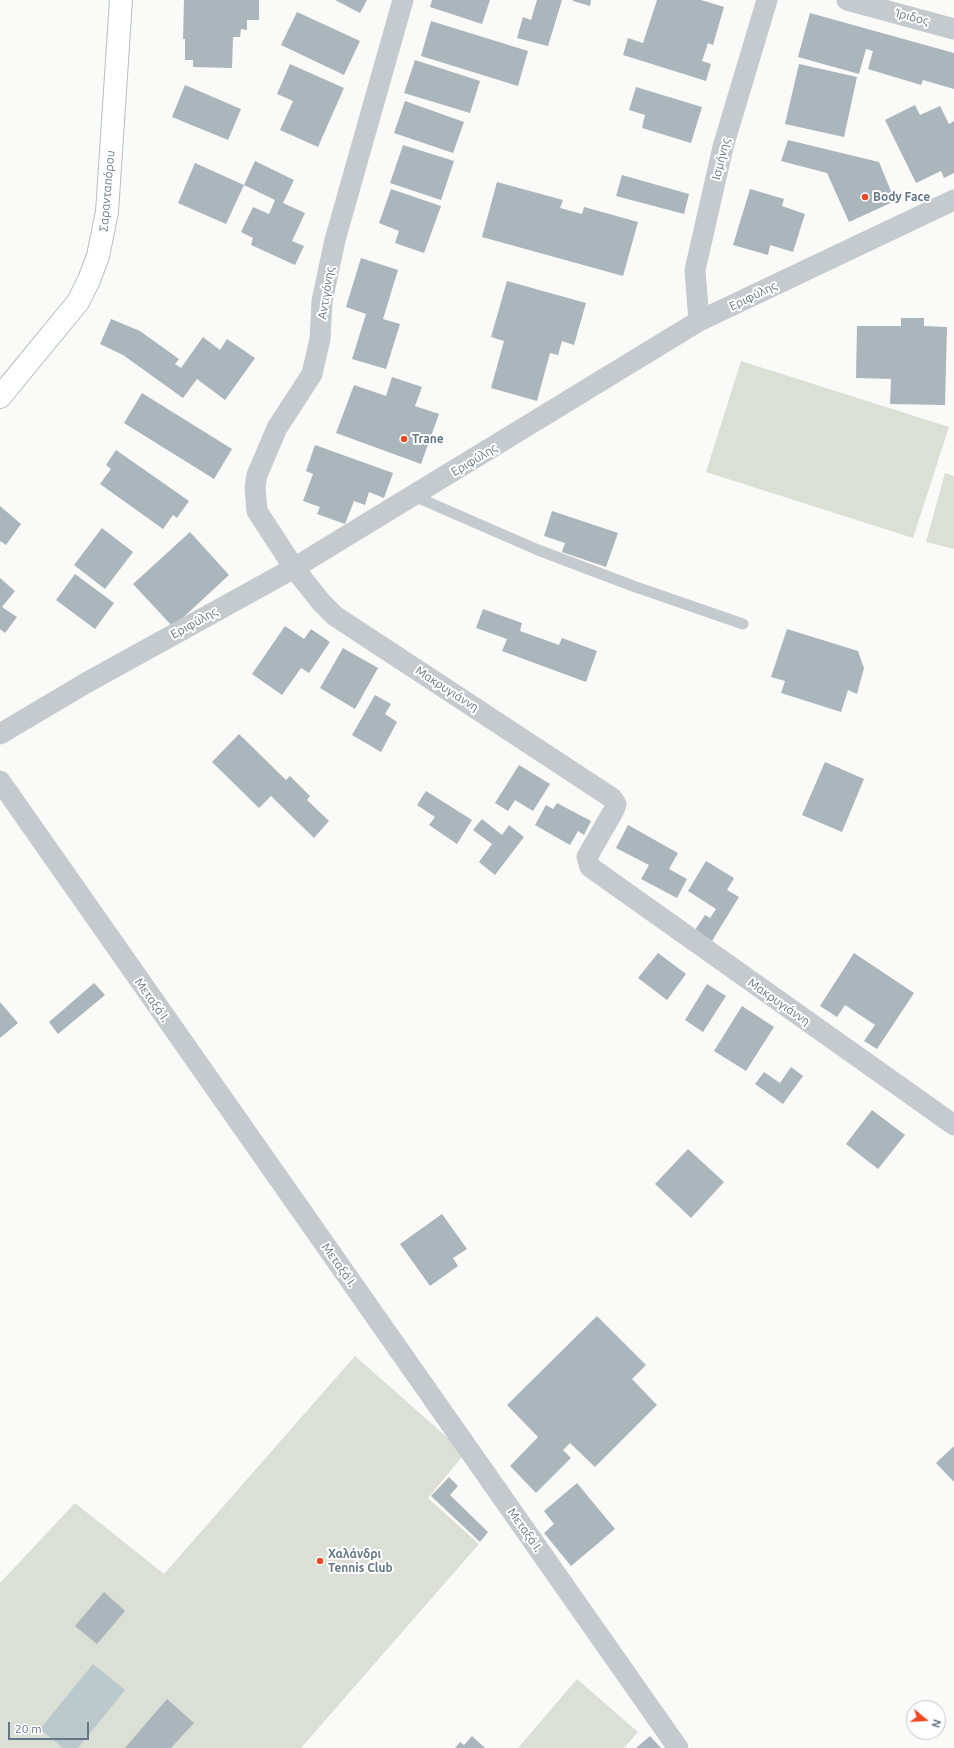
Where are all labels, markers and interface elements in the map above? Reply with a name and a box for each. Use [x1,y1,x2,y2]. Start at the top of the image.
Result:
street label: Ίριδος [894,6,930,28]
street label: Ισμήνης [709,137,733,181]
street label: Σαρανταπόρου [96,150,118,232]
place label: Body Face [873,190,930,204]
marker: Body Face [860,192,870,202]
street label: Αντιγόνης [315,266,337,320]
street label: Εριφύλης [727,278,779,314]
place label: Trane [412,432,444,446]
marker: Trane [399,434,409,444]
street label: Εριφύλης [448,441,500,479]
street label: Εριφύλης [168,604,220,642]
street label: Μακρυγιάννη [413,663,481,715]
street label: Μεταξά Ι. [132,975,172,1025]
street label: Μακρυγιάννη [745,975,813,1029]
street label: Μεταξά Ι. [319,1240,359,1290]
street label: Μεταξά Ι. [505,1505,545,1555]
place label: Χαλάνδρι Tennis Club [328,1547,393,1575]
marker: Χαλάνδρι Tennis Club [315,1556,325,1566]
north arrow [906,1700,946,1740]
scale bar [10,1714,91,1740]
text: N [929,1718,943,1729]
text: 20 m [15,1722,42,1735]

